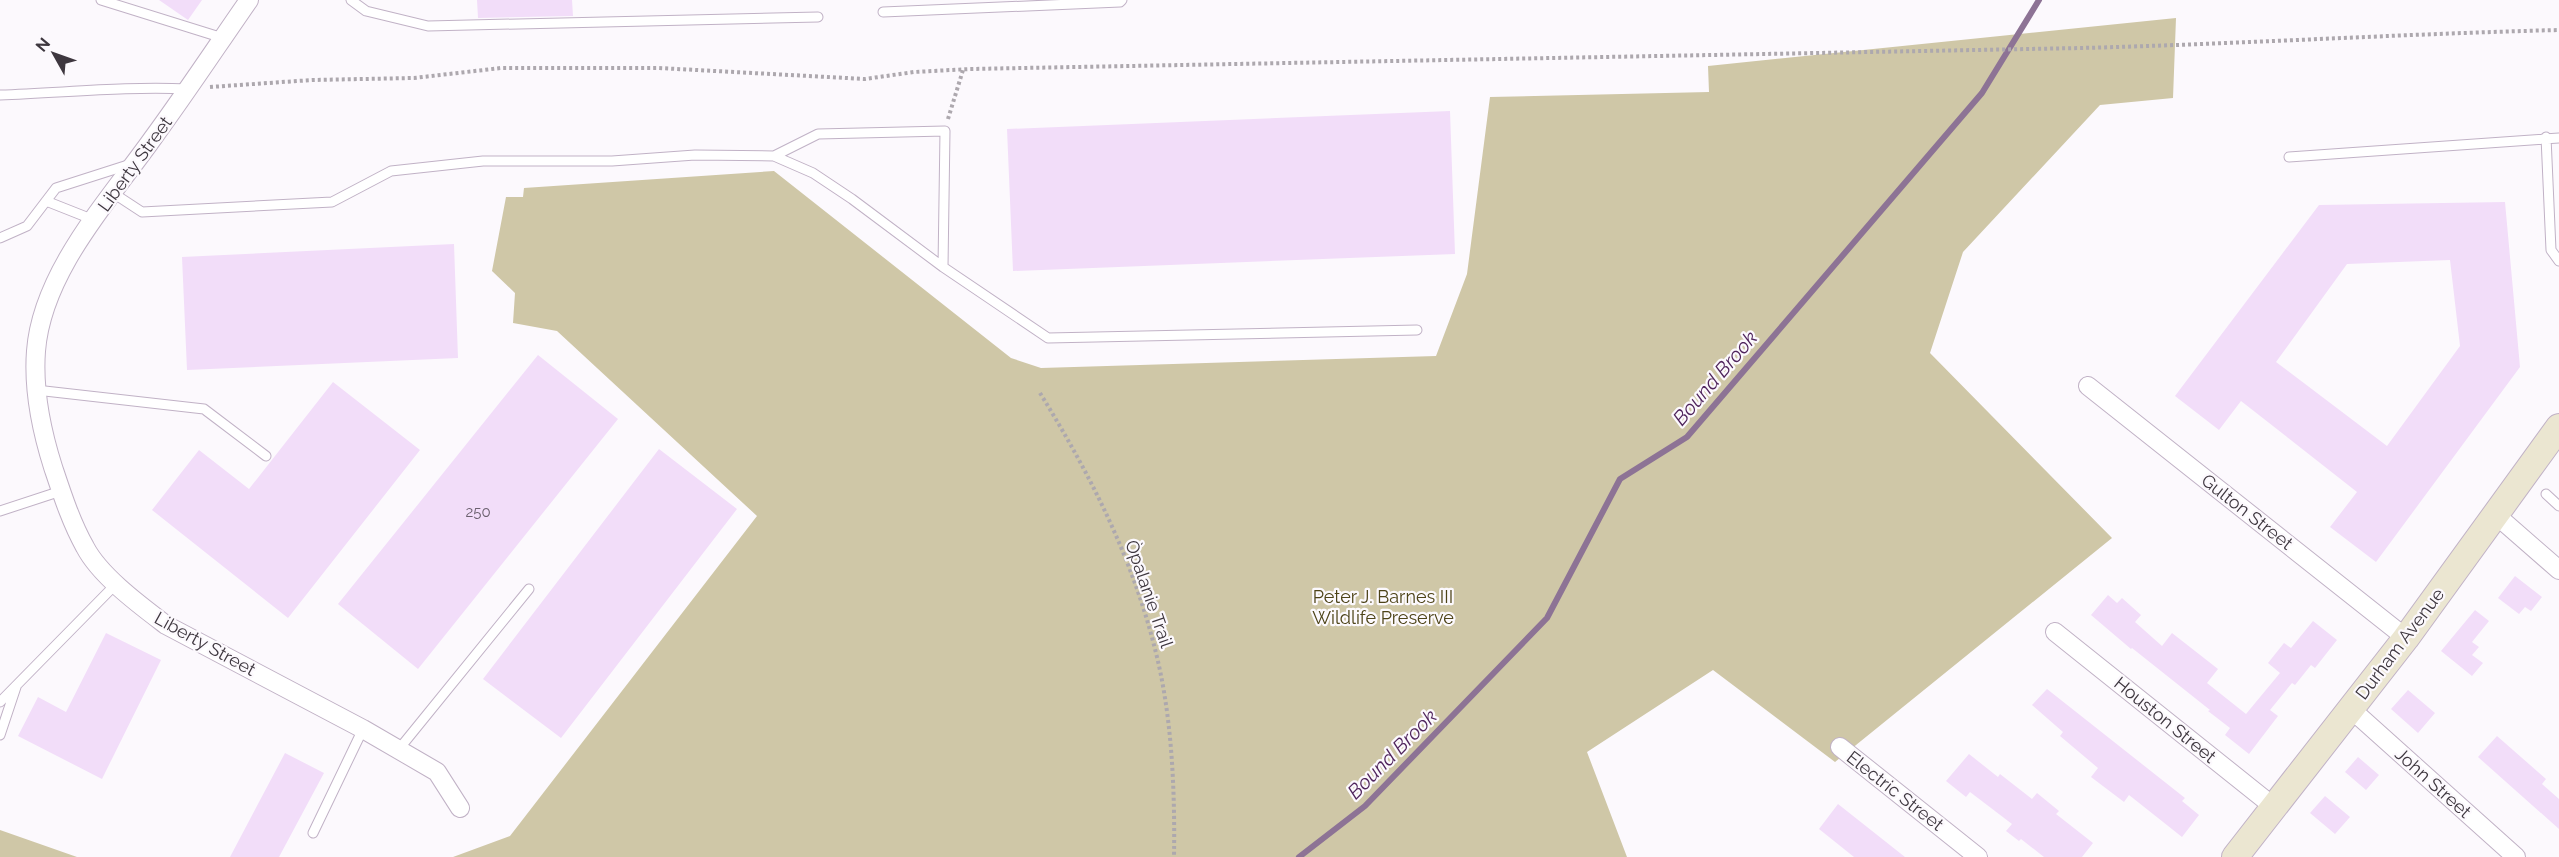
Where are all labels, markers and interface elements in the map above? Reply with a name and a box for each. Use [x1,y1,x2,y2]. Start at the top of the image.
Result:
north arrow [24,24,84,84]
text: N [32,34,54,55]
street label: Liberty Street [93,112,176,215]
water label: Bound Brook [1668,326,1763,430]
street label: Gulton Street [2197,469,2297,554]
house number: 250 [465,503,491,521]
street label: Òpalanie Trail [1121,537,1179,650]
street label: Durham Avenue [2351,584,2449,703]
park label: Peter J. Barnes III Wildlife Preserve [1312,586,1454,628]
street label: Liberty Street [151,607,259,680]
street label: Houston Street [2110,672,2220,767]
water label: Bound Brook [1342,704,1442,804]
street label: John Street [2391,743,2476,822]
street label: Electric Street [1843,746,1948,835]

